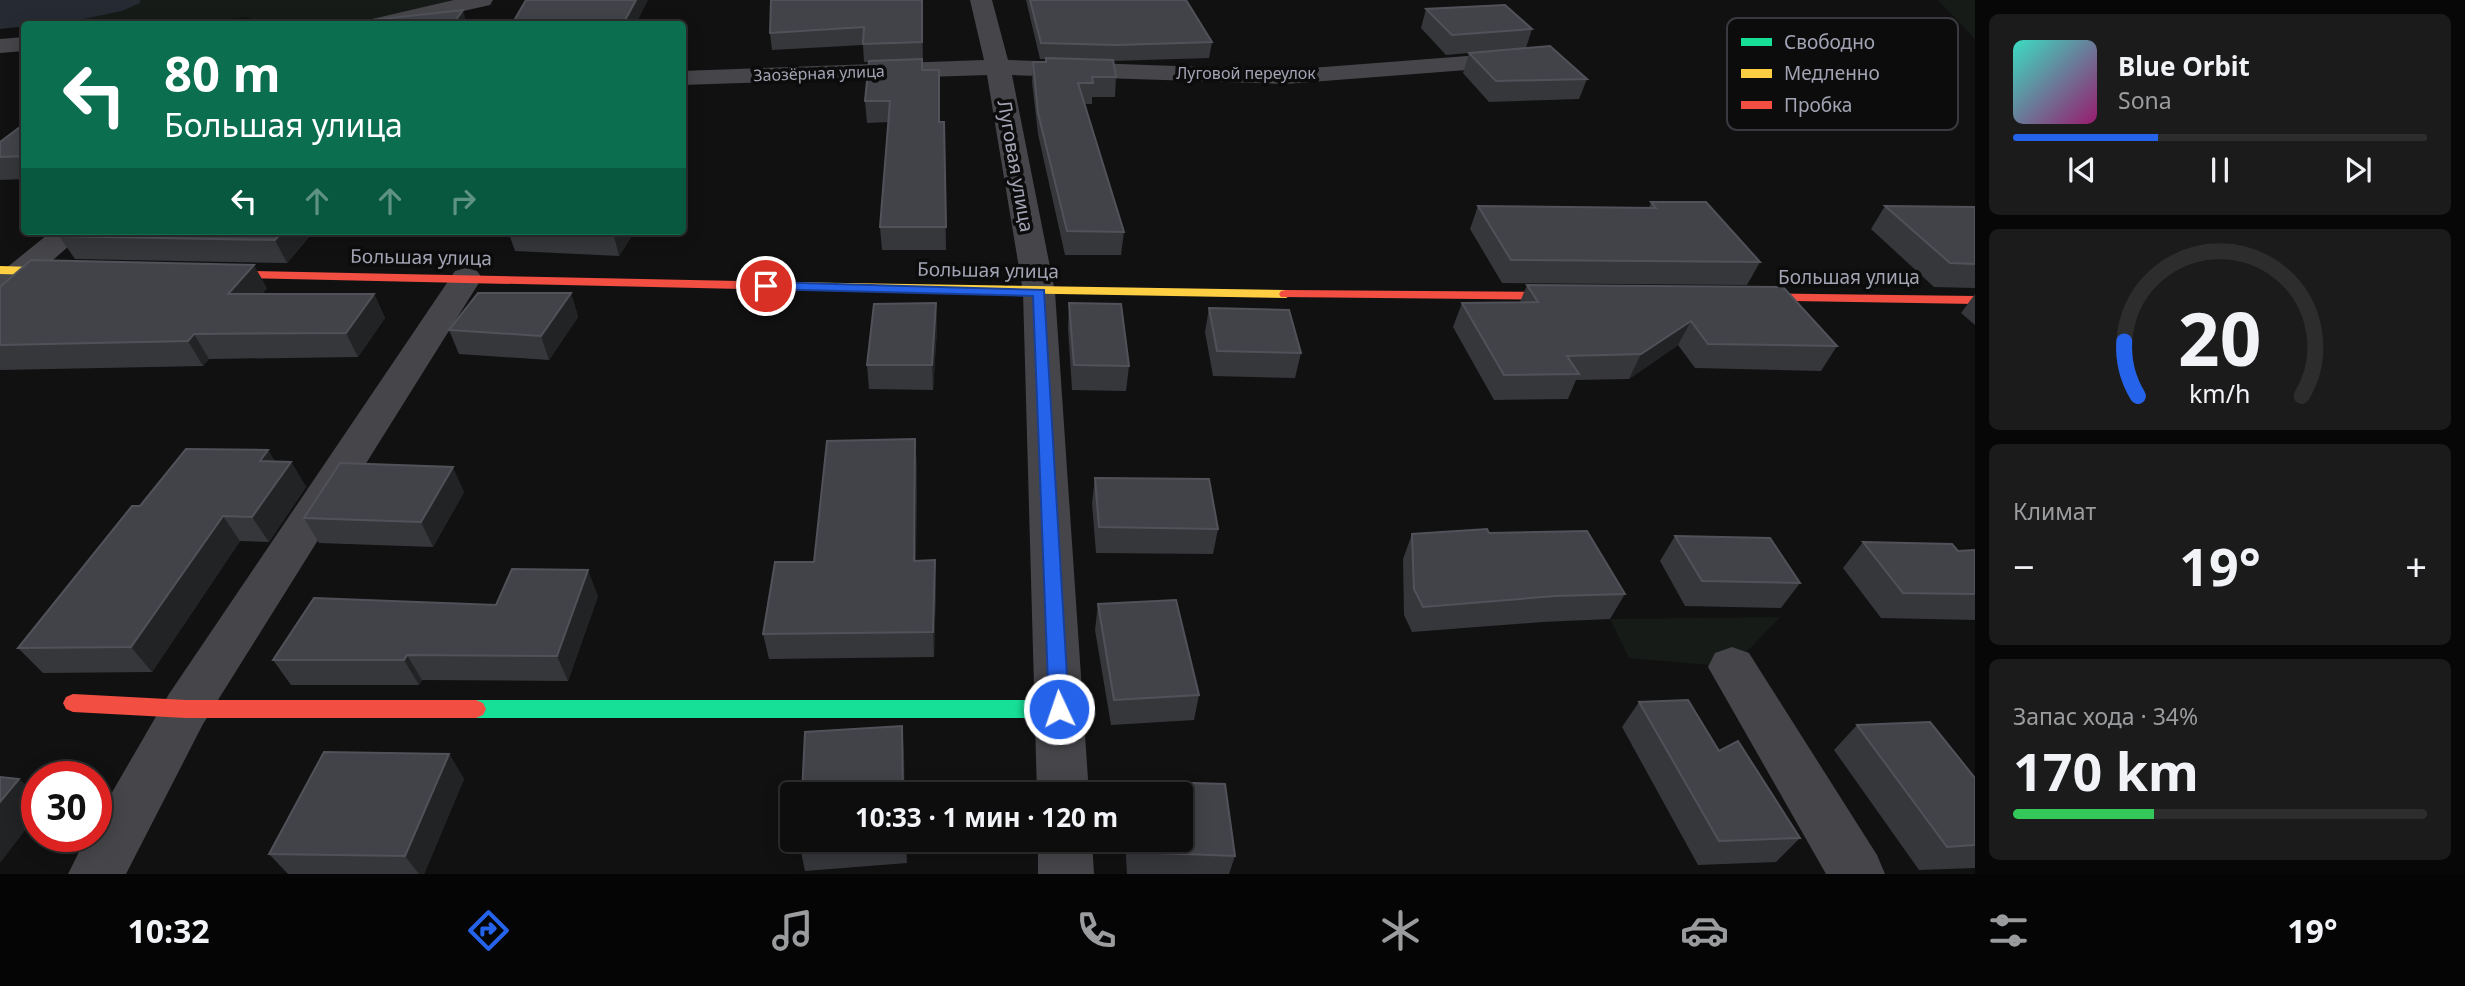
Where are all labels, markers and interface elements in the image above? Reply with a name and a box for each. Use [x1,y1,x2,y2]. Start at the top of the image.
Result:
legend [1727,18,1958,130]
text: Свободно [1784,29,1875,55]
text: 80 m [164,40,281,106]
text: Blue Orbit [2118,48,2250,84]
icon: left [49,49,140,140]
street label: Заозёрная улица [753,60,885,86]
text: Медленно [1784,60,1880,86]
street label: Луговой переулок [1176,62,1316,84]
text: Sona [2118,84,2172,116]
text: Пробка [1784,92,1852,118]
street label: Луговая улица [992,98,1040,234]
text: Большая улица [164,103,403,146]
icon: previous [2063,151,2101,189]
icon: pause [2201,151,2239,189]
icon: next [2339,151,2377,189]
icon: left [225,182,263,220]
icon: ahead [298,182,336,220]
icon: ahead [371,182,409,220]
icon: right [444,182,482,220]
street label: Большая улица [350,243,492,271]
pin [736,256,796,316]
street label: Большая улица [917,256,1059,284]
street label: Большая улица [1778,264,1920,290]
icon: arrive [747,267,785,305]
text: 20 [2178,288,2262,387]
text: km/h [2189,375,2251,409]
text: Климат [2013,495,2096,527]
text: 19° [2179,530,2261,601]
text: − [2013,540,2035,592]
text: + [2405,540,2427,592]
position arrow [1022,672,1096,746]
text: Запас хода · 34% [2013,700,2198,732]
text: 170 km [2013,735,2199,806]
speed limit sign: 30 [21,761,112,852]
text: 10:33 · 1 мин · 120 m [855,799,1118,835]
icon: directions [464,906,513,955]
icon: music [768,906,817,955]
icon: phone [1072,906,1121,955]
icon: climate [1376,906,1425,955]
icon: car [1680,906,1729,955]
icon: filters [1984,906,2033,955]
text: 10:32 [127,909,210,952]
text: 19° [2287,909,2338,952]

